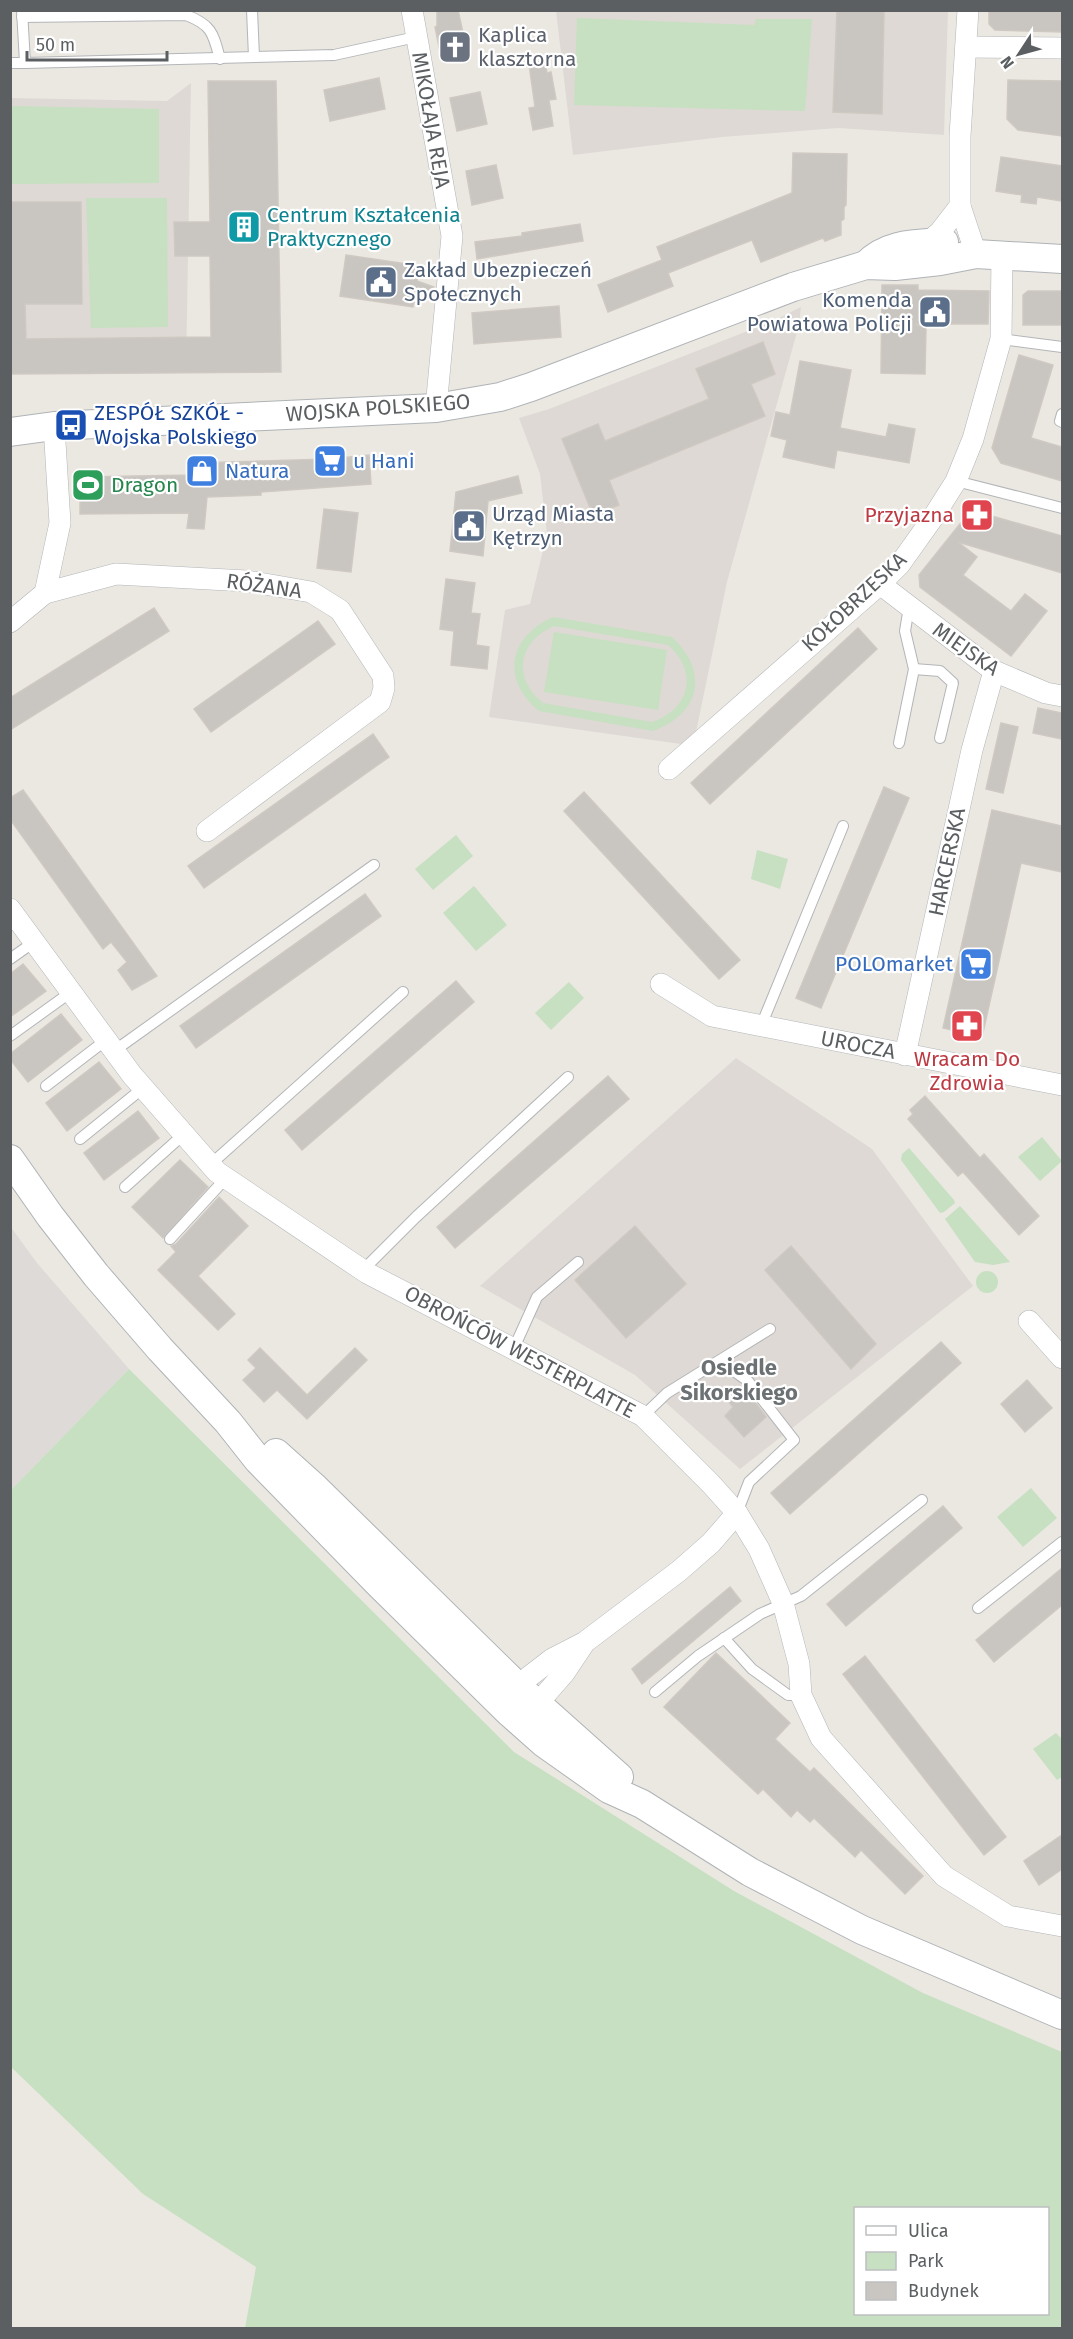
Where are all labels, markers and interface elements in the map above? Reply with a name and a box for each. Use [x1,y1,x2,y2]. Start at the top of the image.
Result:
place label: Kaplica klasztorna [478,22,576,72]
scale bar [27,24,166,62]
north arrow [989,24,1049,84]
church icon: Kaplica klasztorna [437,29,473,65]
text: 50 m [36,34,75,56]
street label: MIKOŁAJA REJA [406,50,456,190]
text: N [996,53,1018,72]
place label: Centrum Kształcenia Praktycznego [267,202,461,252]
building icon: Centrum Kształcenia Praktycznego [226,209,262,245]
place label: Zakład Ubezpieczeń Społecznych [404,257,592,307]
public building icon: Zakład Ubezpieczeń Społecznych [363,264,399,300]
place label: Komenda Powiatowa Policji [747,287,912,337]
public building icon: Komenda Powiatowa Policji [917,294,953,330]
street label: WOJSKA POLSKIEGO [285,389,471,427]
place label: ZESPÓŁ SZKÓŁ - Wojska Polskiego [94,400,257,450]
bus stop icon: ZESPÓŁ SZKÓŁ - Wojska Polskiego [53,407,89,443]
supermarket icon: u Hani [312,443,348,479]
place label: u Hani [353,448,415,474]
shop icon: Natura [184,453,220,489]
place label: Natura [225,458,289,484]
sports icon: Dragon [70,467,106,503]
place label: Dragon [111,472,178,498]
pharmacy icon: Przyjazna [959,497,995,533]
place label: Urząd Miasta Kętrzyn [492,501,614,551]
place label: Przyjazna [865,502,954,528]
public building icon: Urząd Miasta Kętrzyn [451,508,487,544]
street label: KOŁOBRZESKA [796,547,912,657]
street label: RÓŻANA [225,568,303,604]
street label: MIEJSKA [927,617,1005,681]
street label: HARCERSKA [923,805,971,919]
supermarket icon: POLOmarket [958,946,994,982]
place label: POLOmarket [835,951,953,977]
pharmacy icon: Wracam Do Zdrowia [949,1008,985,1044]
street label: UROCZA [818,1025,898,1065]
place label: Wracam Do Zdrowia [914,1046,1020,1096]
street label: OBROŃCÓW WESTERPLATTE [400,1280,640,1424]
district label: Osiedle Sikorskiego [680,1354,798,1406]
legend [854,2207,1049,2315]
text: Ulica [908,2220,948,2242]
text: Park [908,2250,944,2272]
text: Budynek [908,2280,979,2302]

